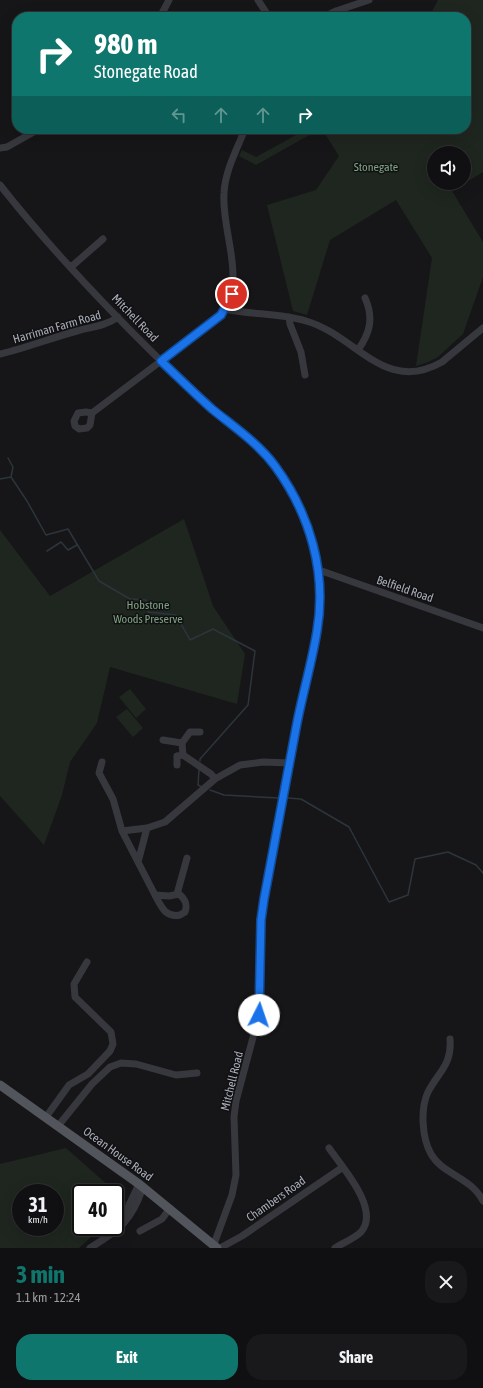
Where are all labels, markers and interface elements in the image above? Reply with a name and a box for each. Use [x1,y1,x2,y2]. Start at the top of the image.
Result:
icon: right [28,28,80,80]
text: 980 m [94,28,157,60]
text: Stonegate Road [94,61,198,82]
icon: left [168,104,190,126]
icon: ahead [210,104,232,126]
icon: ahead [252,104,274,126]
icon: right [294,104,316,126]
map controls [427,146,471,190]
button: sound [427,146,471,190]
park label: Stonegate [354,160,398,174]
pin [215,277,249,311]
icon: arrive [221,283,243,305]
street label: Mitchell Road [109,291,161,345]
street label: Harriman Farm Road [11,308,103,346]
street label: Belfield Road [375,573,435,605]
park label: Hobstone Woods Preserve [113,598,183,626]
position arrow [238,994,280,1036]
street label: Mitchell Road [218,1050,246,1112]
street label: Ocean House Road [80,1124,156,1184]
street label: Chambers Road [244,1174,308,1224]
speed limit sign: 40 [72,1184,124,1236]
text: 31 [29,1193,47,1216]
text: km/h [28,1214,48,1225]
text: 3 min [16,1261,65,1288]
button: close [425,1261,467,1303]
text: 1.1 km · 12:24 [16,1290,81,1305]
button: Exit [16,1334,238,1380]
button: Share [246,1334,467,1380]

